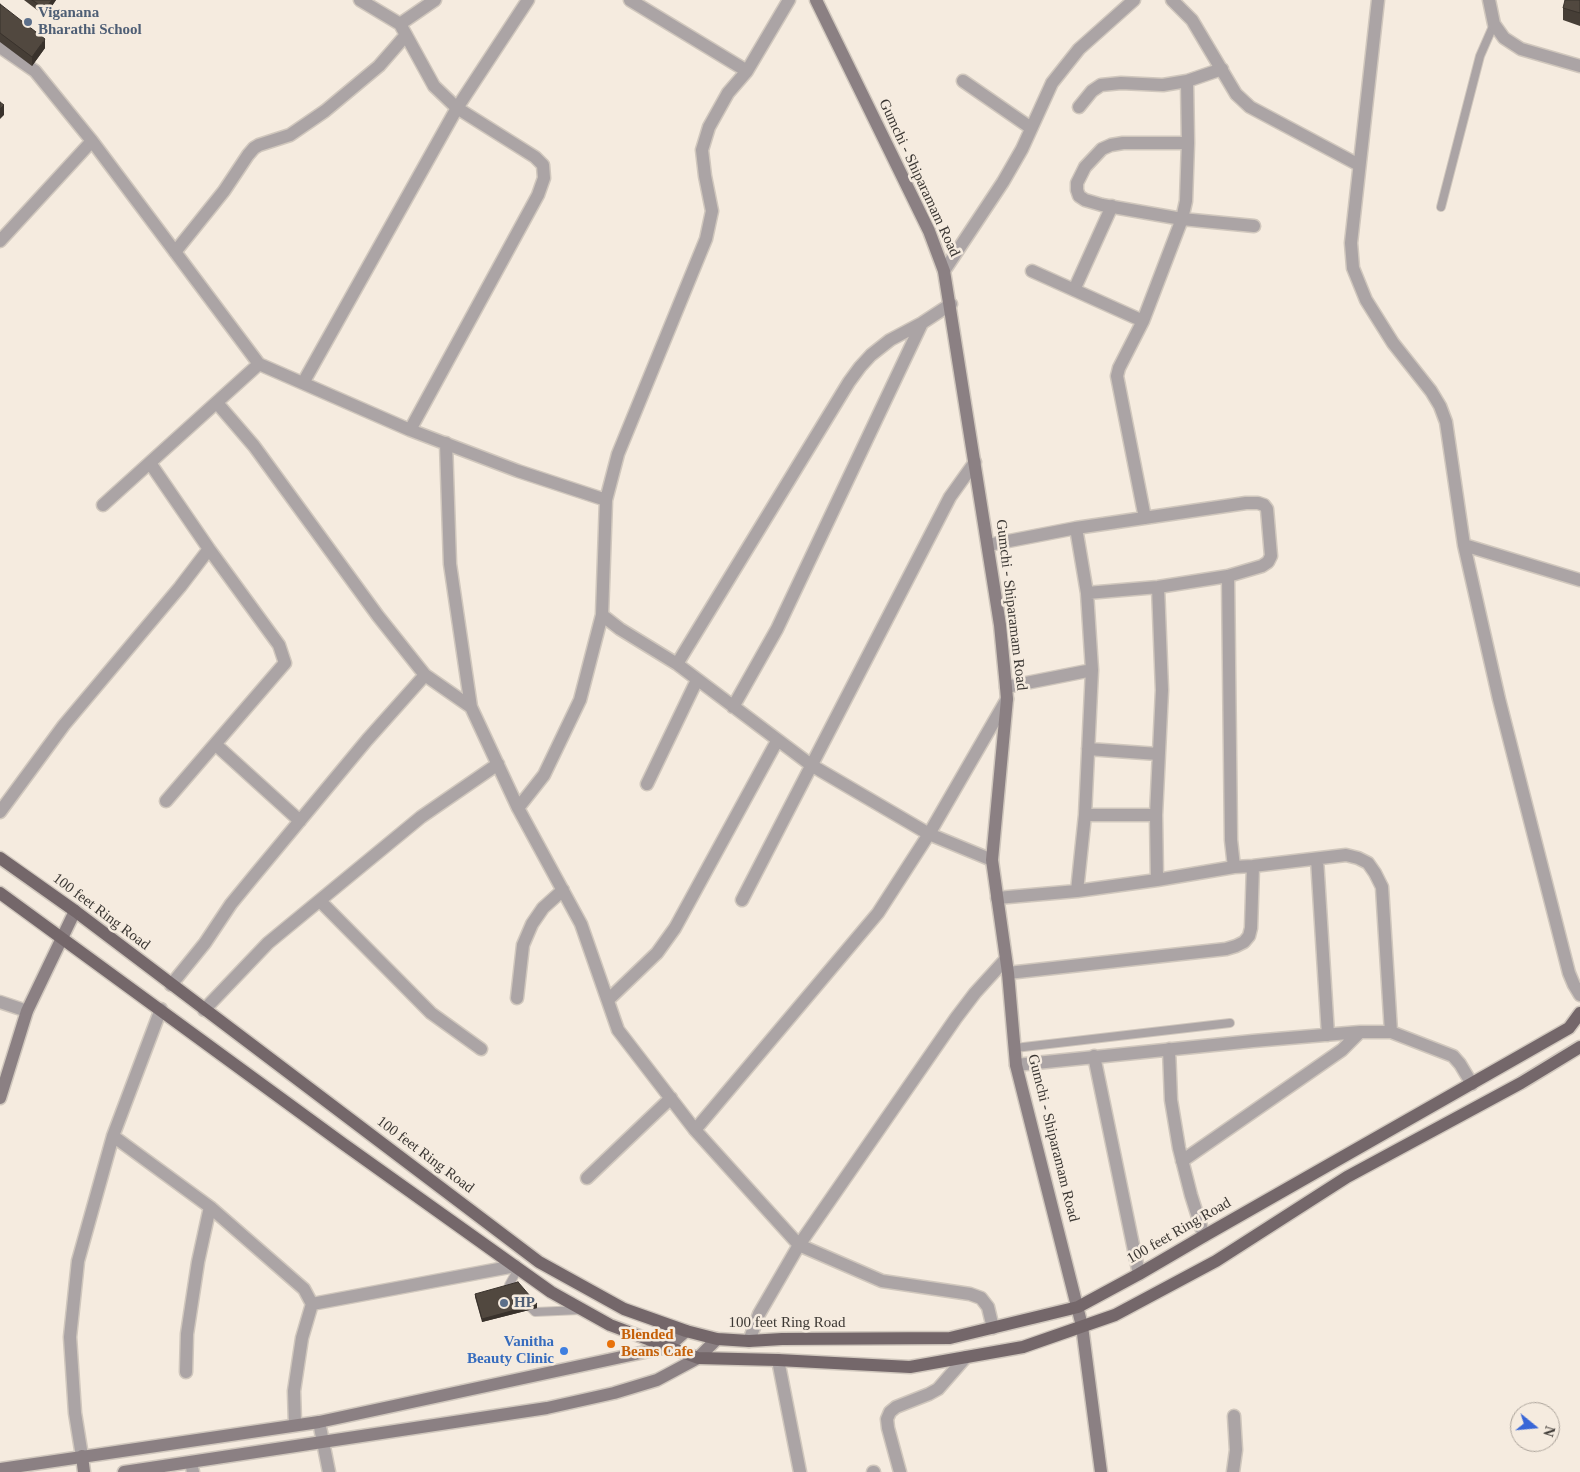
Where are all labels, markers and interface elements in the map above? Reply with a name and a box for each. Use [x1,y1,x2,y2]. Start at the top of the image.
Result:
place label: Viganana Bharathi School [38,4,142,39]
marker: Viganana Bharathi School [22,16,34,28]
street label: Gumchi - Shiparamam Road [874,96,964,260]
street label: Gumchi - Shiparamam Road [992,519,1030,691]
street label: 100 feet Ring Road [49,870,153,954]
street label: Gumchi - Shiparamam Road [1023,1052,1083,1224]
street label: 100 feet Ring Road [373,1113,477,1197]
street label: 100 feet Ring Road [1124,1194,1234,1268]
place label: HP [514,1294,535,1312]
marker: HP [498,1297,510,1309]
street label: 100 feet Ring Road [728,1314,846,1332]
place label: Blended Beans Cafe [621,1326,693,1361]
place label: Vanitha Beauty Clinic [467,1333,554,1368]
marker: Blended Beans Cafe [605,1338,617,1350]
marker: Vanitha Beauty Clinic [558,1345,570,1357]
north arrow [1510,1402,1560,1452]
text: N [1540,1424,1558,1438]

